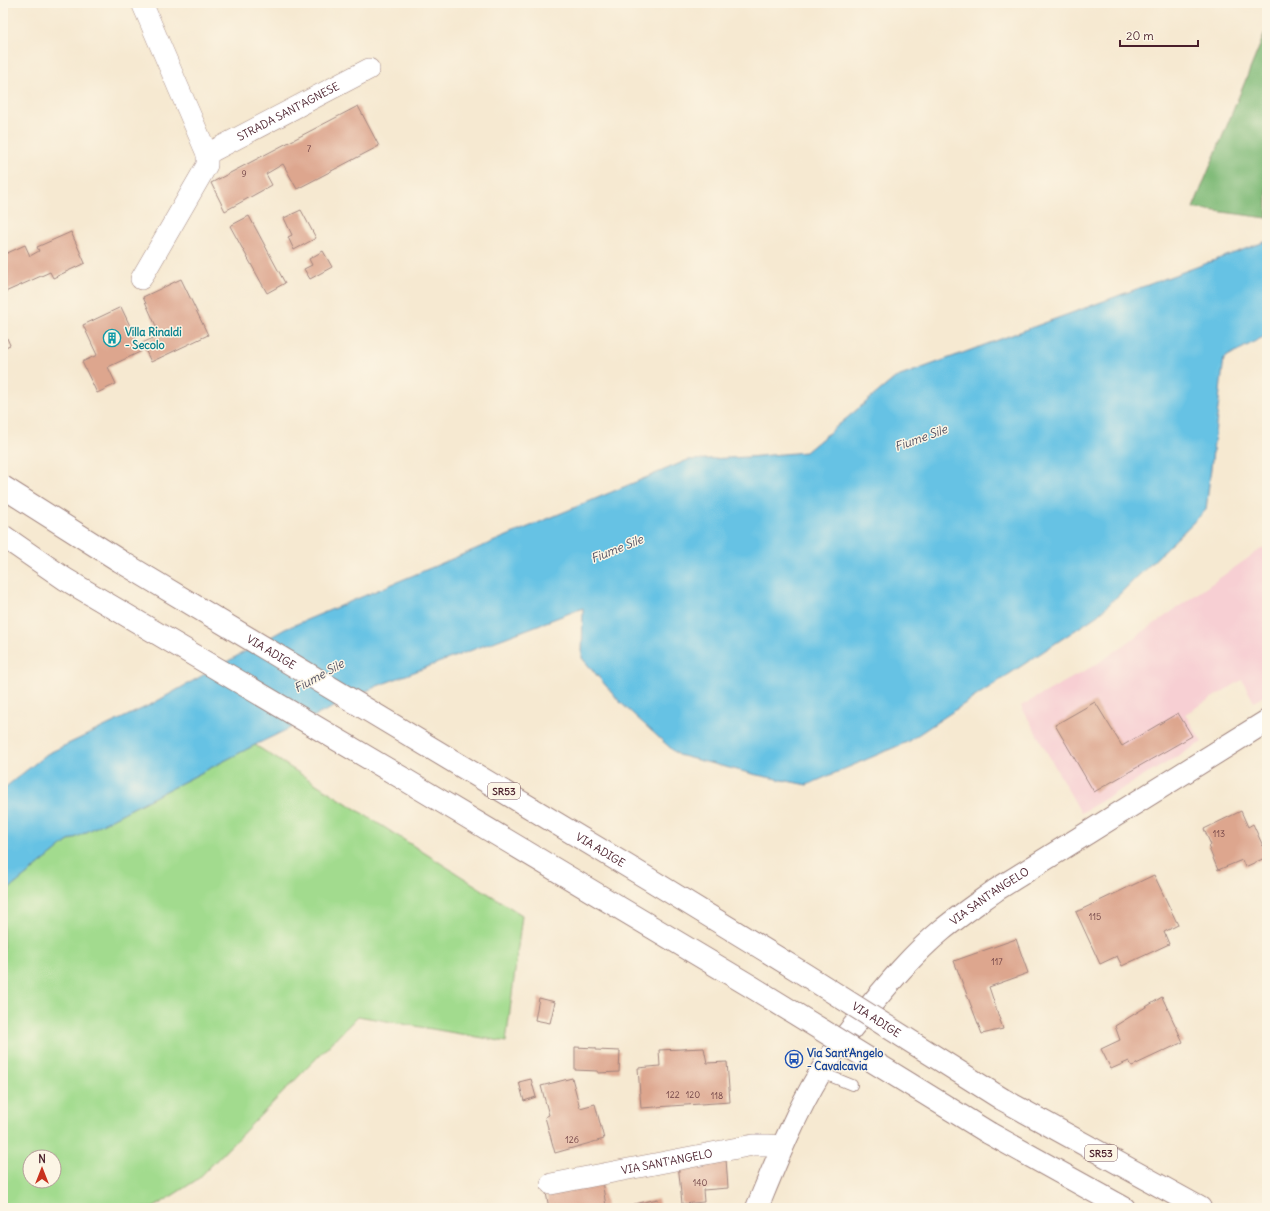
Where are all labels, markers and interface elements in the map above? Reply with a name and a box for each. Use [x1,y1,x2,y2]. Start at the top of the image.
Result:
scale bar [1120,22,1198,48]
text: 20 m [1126,28,1154,43]
street label: STRADA SANT'AGNESE [235,79,342,144]
house number: 7 [307,143,312,154]
house number: 9 [241,168,247,179]
place label: Villa Rinaldi - Secolo [125,325,182,352]
building icon: Villa Rinaldi - Secolo [102,328,122,348]
water label: Fiume Sile [892,421,951,454]
water label: Fiume Sile [589,531,646,566]
street label: VIA ADIGE [244,632,299,672]
water label: Fiume Sile [291,655,348,695]
road number: SR53 [488,783,520,799]
house number: 113 [1213,828,1225,839]
street label: VIA ADIGE [573,830,628,870]
street label: VIA SANT'ANGELO [947,864,1032,928]
house number: 115 [1089,911,1101,922]
house number: 117 [991,956,1003,967]
street label: VIA ADIGE [849,999,903,1040]
place label: Via Sant'Angelo - Cavalcavia [807,1046,883,1073]
bus stop icon: Via Sant'Angelo - Cavalcavia [784,1049,804,1069]
house number: 122 [666,1089,680,1100]
house number: 120 [686,1089,700,1100]
house number: 118 [711,1090,723,1101]
house number: 126 [565,1134,579,1145]
road number: SR53 [1085,1145,1117,1161]
street label: VIA SANT'ANGELO [620,1146,714,1177]
north arrow [22,1149,62,1189]
text: N [38,1152,46,1166]
house number: 140 [693,1177,707,1188]

